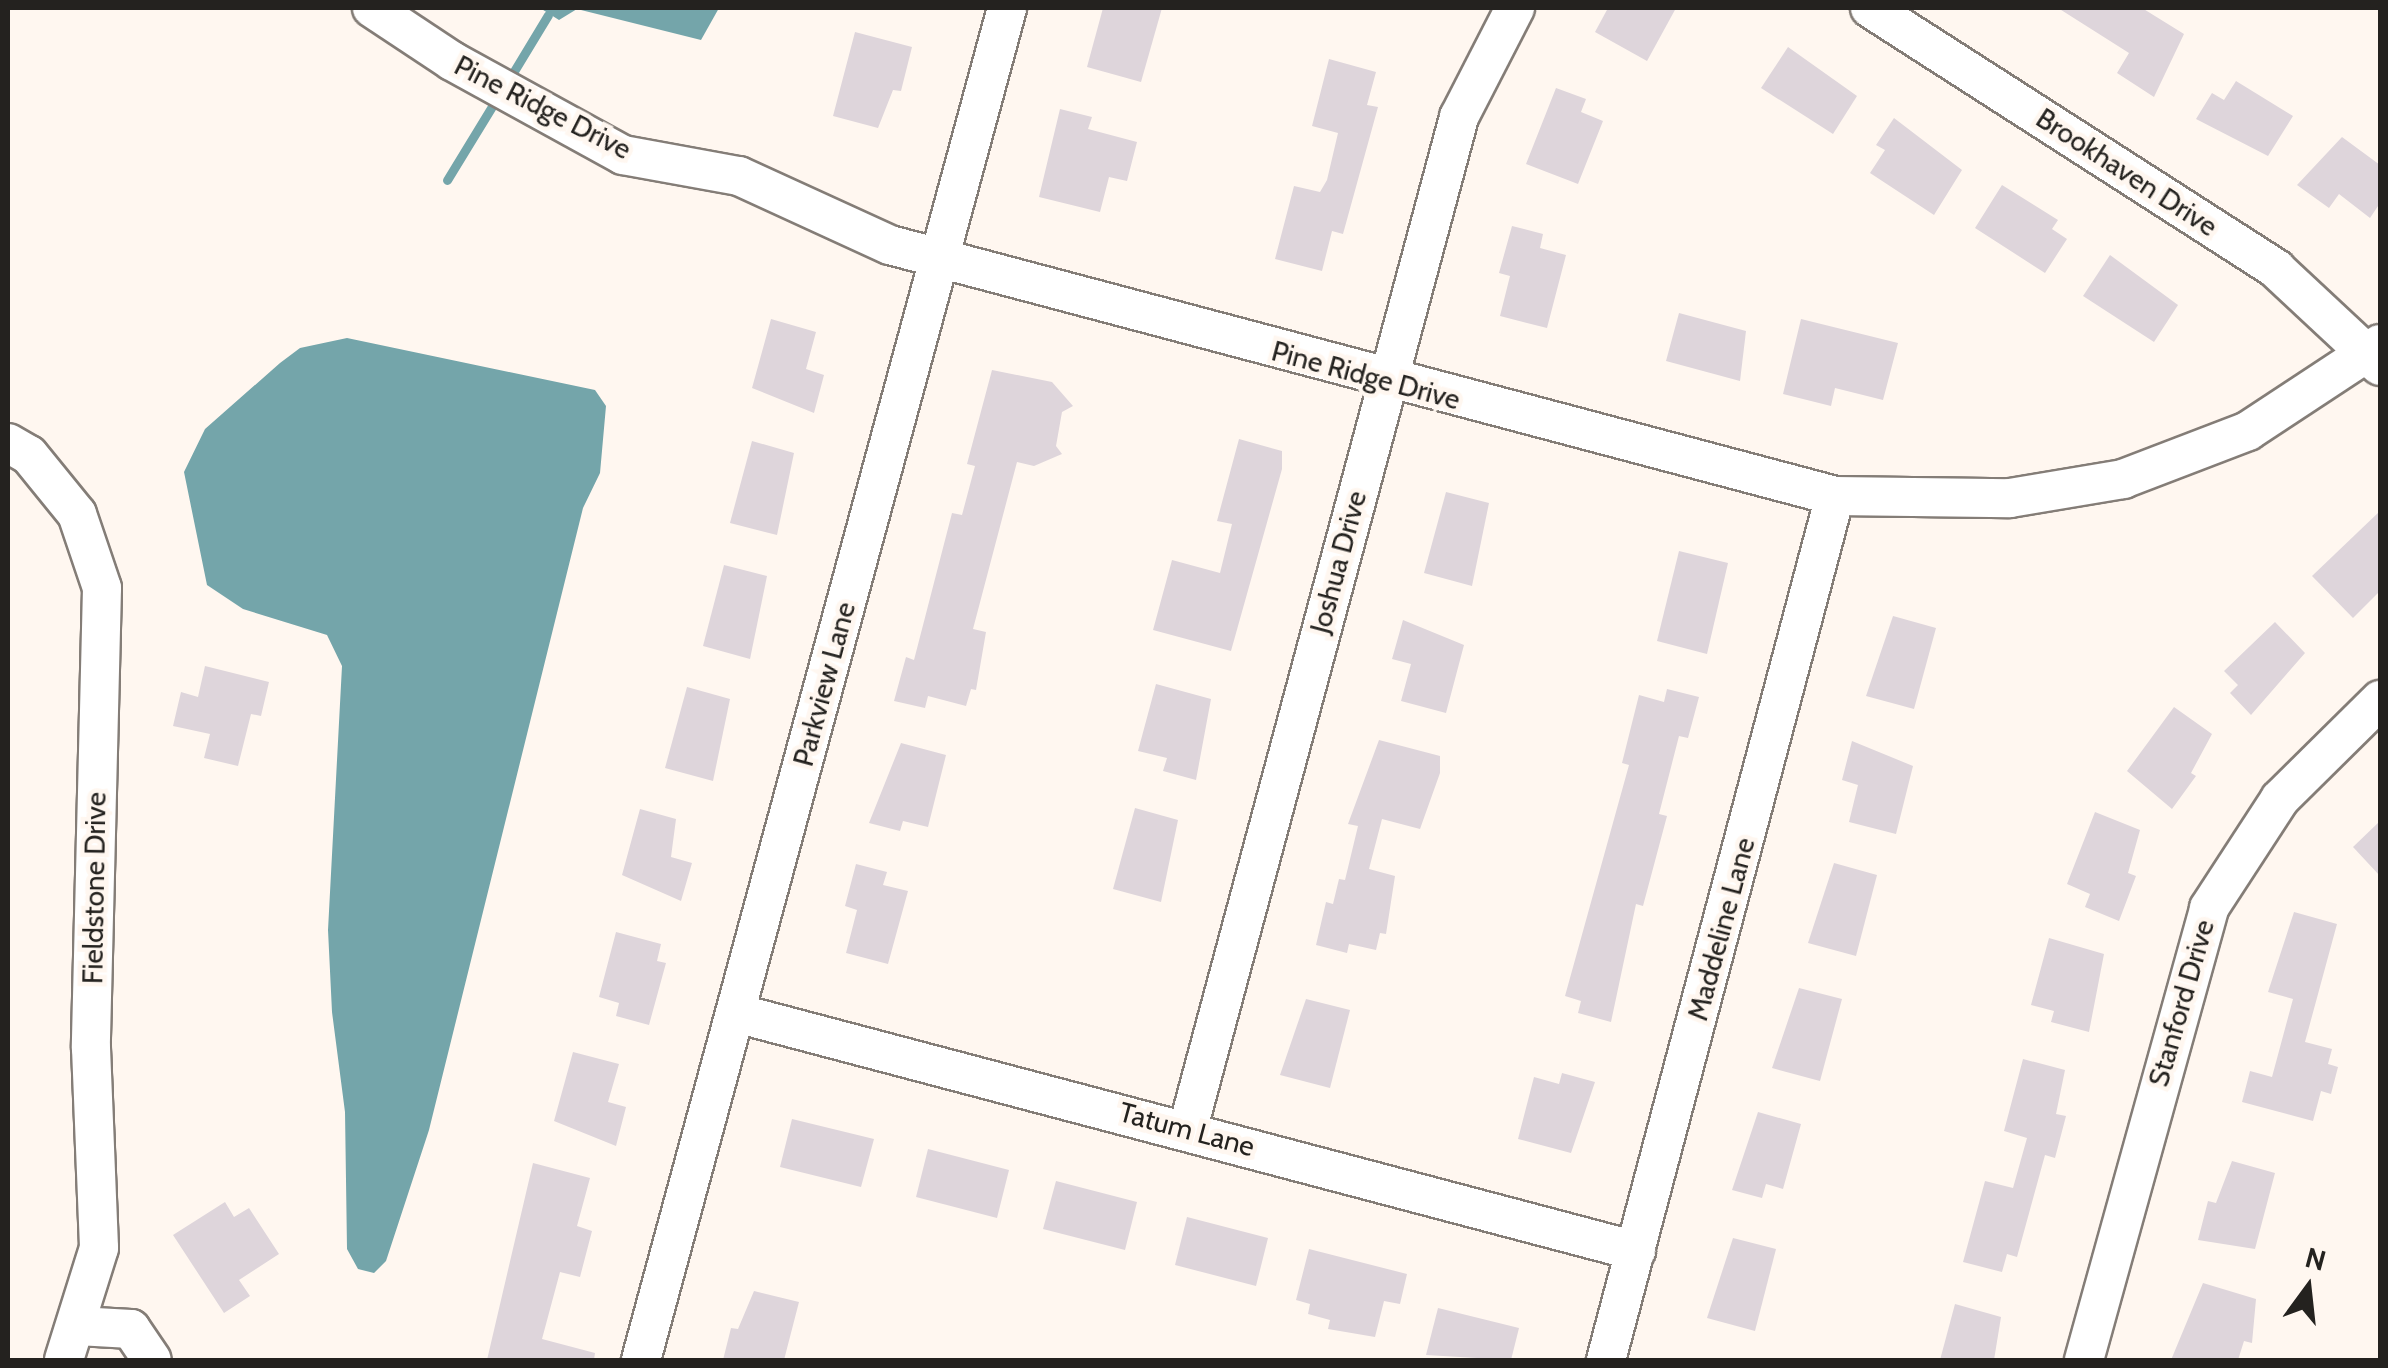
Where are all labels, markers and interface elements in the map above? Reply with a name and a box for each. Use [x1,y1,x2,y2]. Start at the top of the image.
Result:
street label: Pine Ridge Drive [449,48,637,166]
street label: Brookhaven Drive [2030,101,2224,243]
street label: Pine Ridge Drive [1268,334,1464,416]
street label: Joshua Drive [1303,487,1373,637]
street label: Parkview Lane [786,598,862,770]
street label: Fieldstone Drive [76,792,112,984]
street label: Maddeline Lane [1680,834,1762,1024]
street label: Stanford Drive [2141,916,2221,1090]
street label: Tatum Lane [1116,1095,1258,1163]
north arrow [2258,1238,2358,1338]
text: N [2302,1240,2330,1278]

